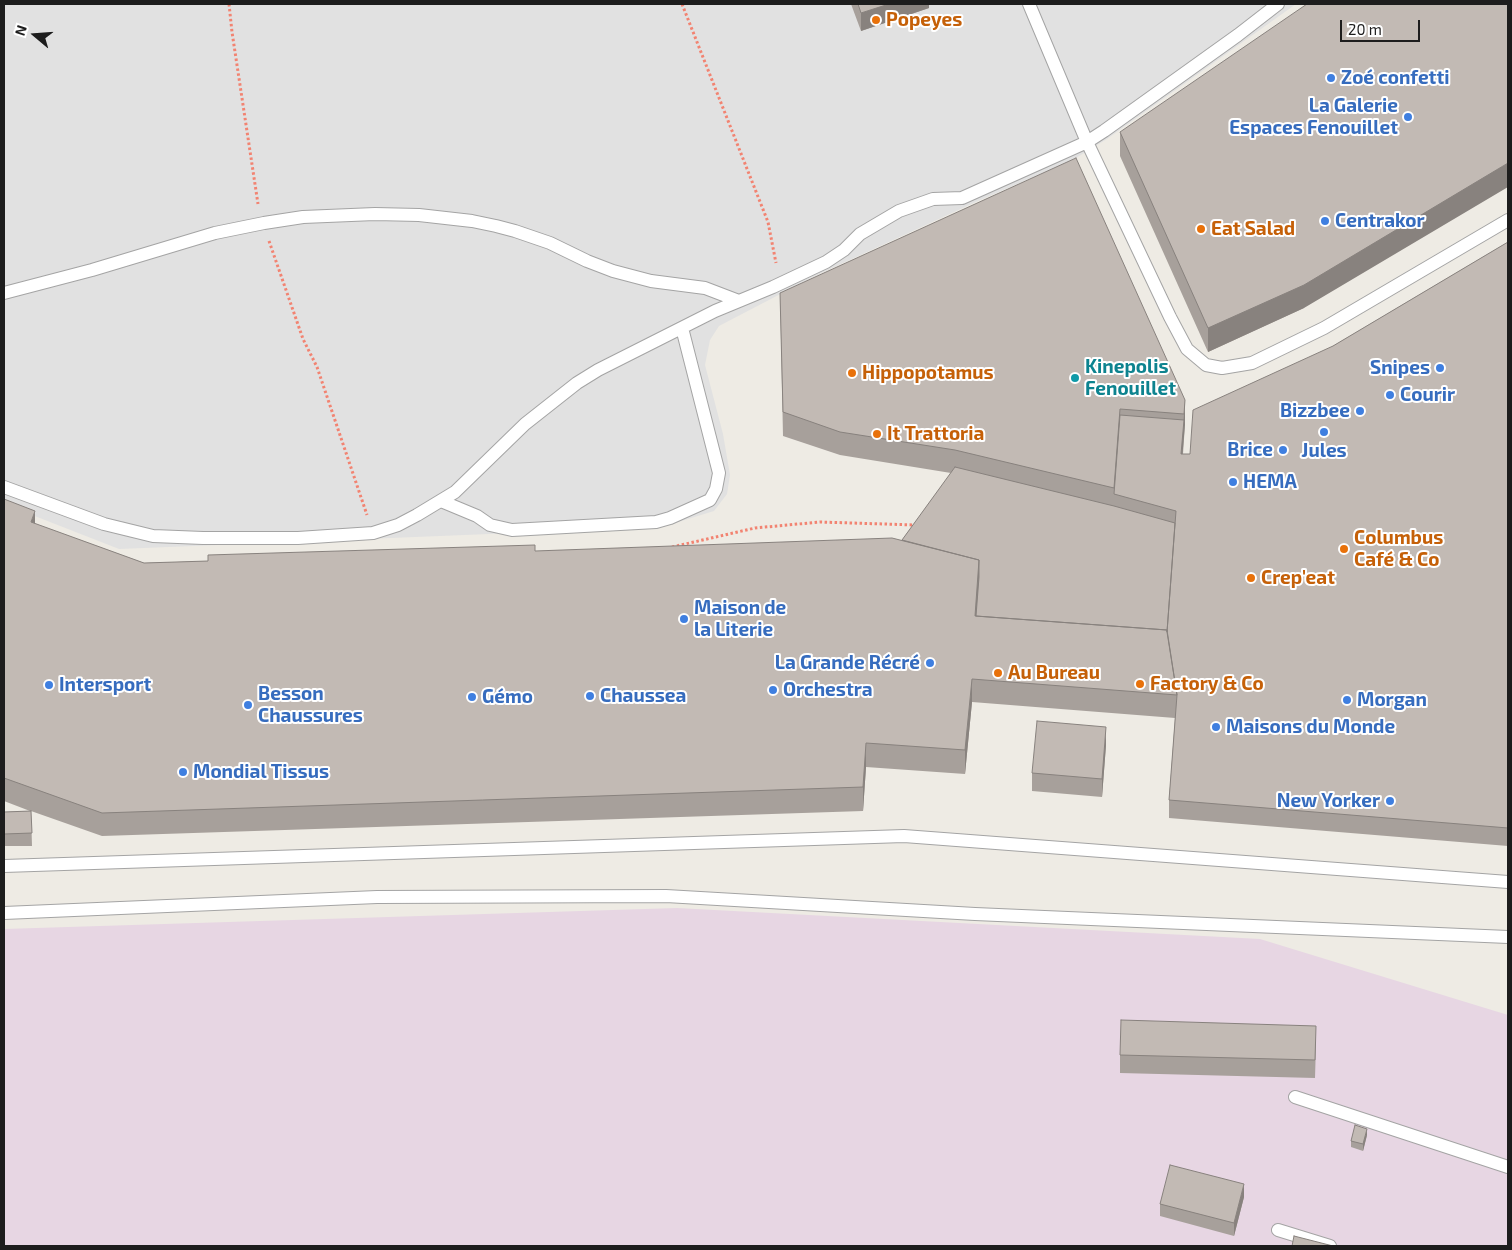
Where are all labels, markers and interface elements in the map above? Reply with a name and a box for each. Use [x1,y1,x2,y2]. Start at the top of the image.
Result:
place label: Popeyes [886,9,962,31]
north arrow [10,10,60,60]
scale bar [1342,10,1422,42]
marker: Popeyes [870,14,882,26]
text: 20 m [1348,20,1382,38]
text: N [11,23,30,38]
place label: Zoé confetti [1341,67,1449,89]
marker: Zoé confetti [1325,72,1337,84]
place label: La Galerie Espaces Fenouillet [1229,95,1398,139]
marker: La Galerie Espaces Fenouillet [1402,111,1414,123]
place label: Centrakor [1335,210,1425,232]
marker: Centrakor [1319,215,1331,227]
place label: Eat Salad [1211,218,1295,240]
marker: Eat Salad [1195,223,1207,235]
place label: Kinepolis Fenouillet [1085,356,1176,400]
place label: Snipes [1370,357,1430,379]
place label: Hippopotamus [862,362,994,384]
marker: Snipes [1434,362,1446,374]
marker: Hippopotamus [846,367,858,379]
marker: Kinepolis Fenouillet [1069,372,1081,384]
place label: Courir [1400,384,1455,406]
marker: Courir [1384,389,1396,401]
place label: Bizzbee [1280,400,1350,422]
marker: Bizzbee [1354,405,1366,417]
place label: It Trattoria [887,423,984,445]
marker: Jules [1318,426,1330,438]
marker: It Trattoria [871,428,883,440]
place label: Brice [1227,439,1273,461]
place label: Jules [1301,440,1347,462]
marker: Brice [1277,444,1289,456]
place label: HEMA [1243,471,1297,493]
marker: HEMA [1227,476,1239,488]
place label: Columbus Café & Co [1354,527,1443,571]
marker: Columbus Café & Co [1338,543,1350,555]
place label: Crep'eat [1261,567,1335,589]
marker: Crep'eat [1245,572,1257,584]
place label: Maison de la Literie [694,597,786,641]
marker: Maison de la Literie [678,613,690,625]
place label: La Grande Récré [775,652,920,674]
marker: La Grande Récré [924,657,936,669]
place label: Au Bureau [1008,662,1100,684]
marker: Au Bureau [992,667,1004,679]
place label: Factory & Co [1150,673,1264,695]
place label: Intersport [59,674,151,696]
marker: Factory & Co [1134,678,1146,690]
marker: Intersport [43,679,55,691]
place label: Orchestra [783,679,873,701]
place label: Besson Chaussures [258,683,363,727]
marker: Orchestra [767,684,779,696]
place label: Chaussea [600,685,686,707]
place label: Gémo [482,686,533,708]
place label: Morgan [1357,689,1427,711]
marker: Chaussea [584,690,596,702]
marker: Gémo [466,691,478,703]
marker: Morgan [1341,694,1353,706]
marker: Besson Chaussures [242,699,254,711]
place label: Maisons du Monde [1226,716,1395,738]
marker: Maisons du Monde [1210,721,1222,733]
place label: Mondial Tissus [193,761,329,783]
marker: Mondial Tissus [177,766,189,778]
place label: New Yorker [1277,790,1380,812]
marker: New Yorker [1384,795,1396,807]

